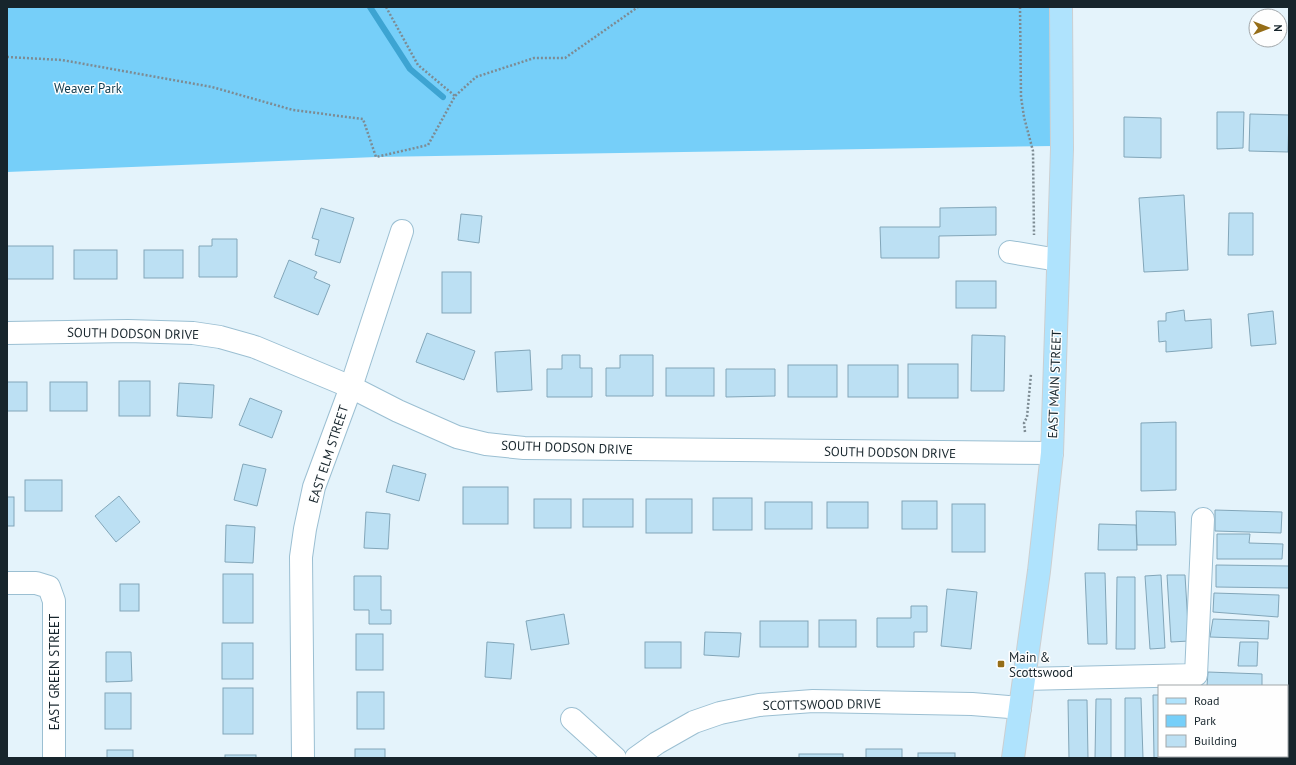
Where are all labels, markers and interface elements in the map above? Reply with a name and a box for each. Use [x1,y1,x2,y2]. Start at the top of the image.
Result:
north arrow [1248,8,1288,48]
text: N [1271,24,1285,32]
park label: Weaver Park [54,80,123,97]
street label: SOUTH DODSON DRIVE [67,324,199,343]
street label: EAST MAIN STREET [1044,329,1065,439]
street label: EAST ELM STREET [305,403,352,505]
street label: SOUTH DODSON DRIVE [501,437,633,458]
street label: SOUTH DODSON DRIVE [824,443,956,462]
street label: EAST GREEN STREET [46,614,63,730]
place label: Main & Scottswood [1009,649,1073,681]
marker: Main & Scottswood [996,659,1006,669]
legend [1158,685,1288,757]
text: Road [1194,693,1219,708]
street label: SCOTTSWOOD DRIVE [763,695,881,714]
text: Park [1194,713,1216,728]
text: Building [1194,733,1237,748]

